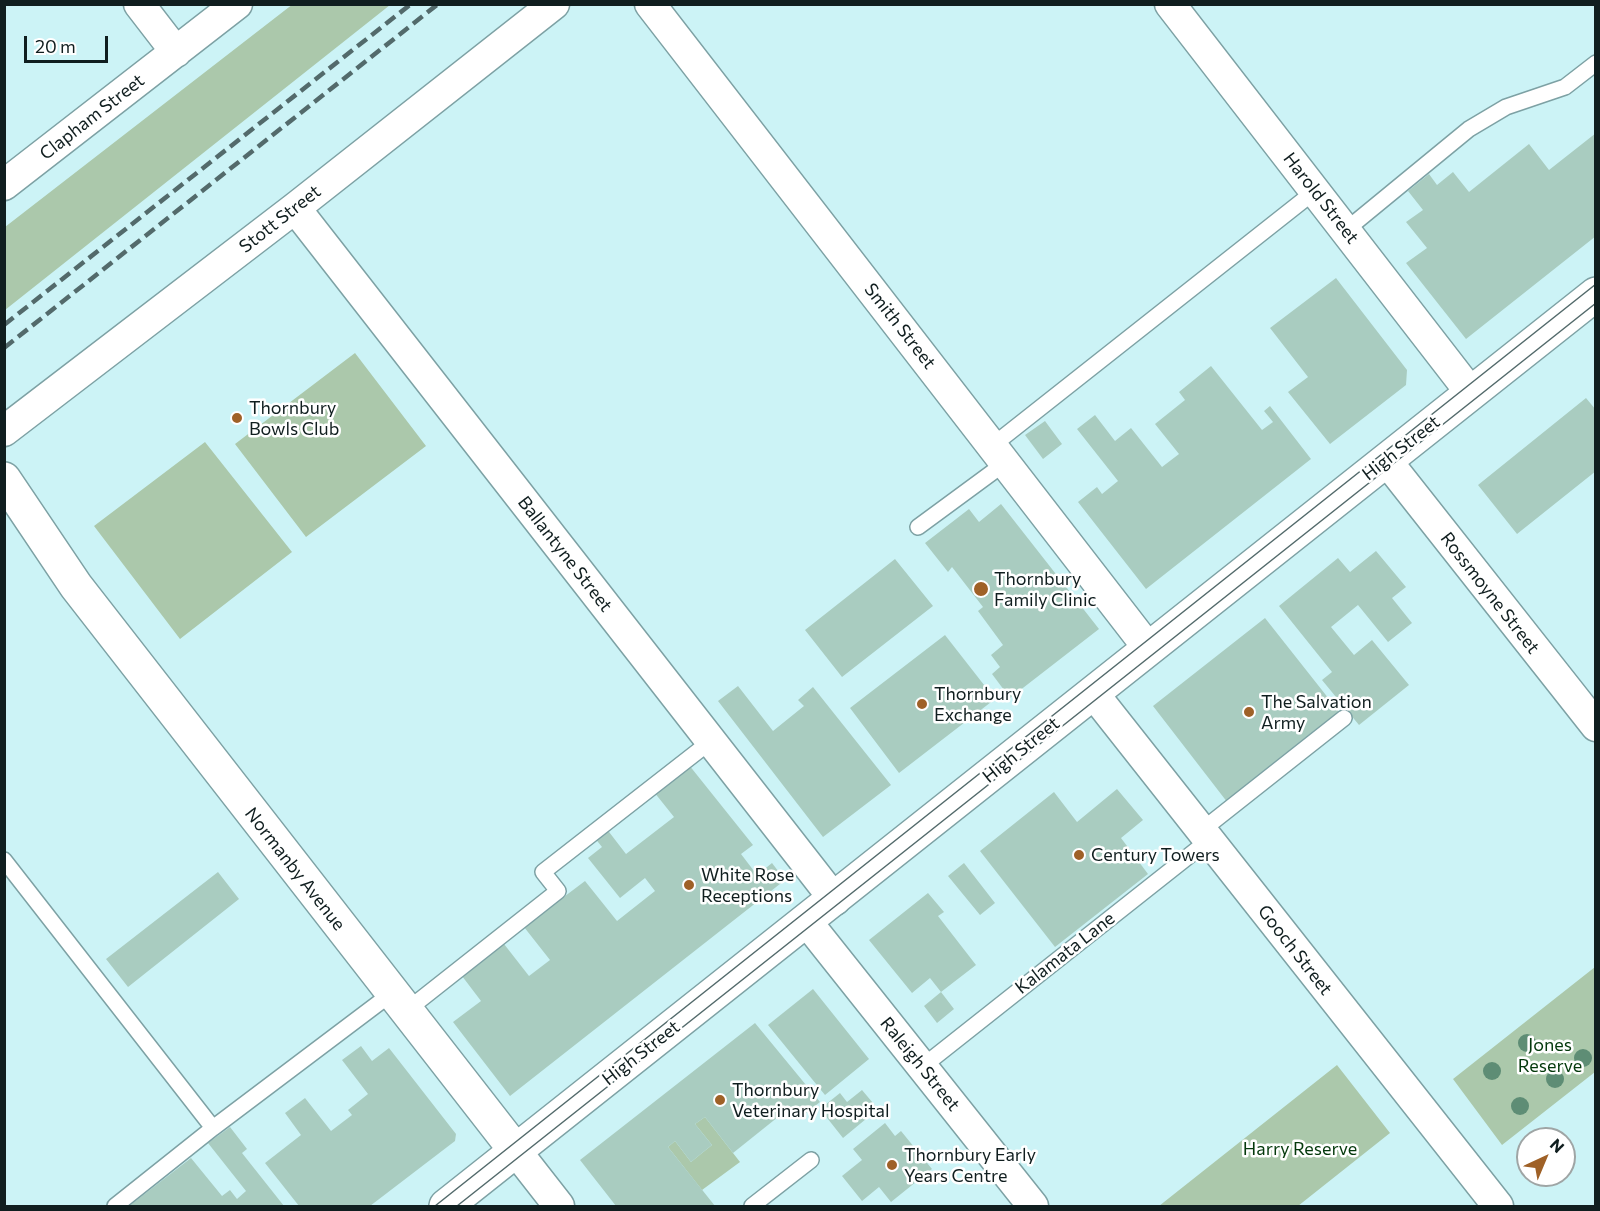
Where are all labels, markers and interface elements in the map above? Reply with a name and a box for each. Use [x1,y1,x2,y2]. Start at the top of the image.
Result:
scale bar [27,24,111,62]
text: 20 m [35,35,76,57]
street label: Clapham Street [35,69,149,165]
street label: Harold Street [1279,148,1363,248]
street label: Stott Street [235,181,325,257]
street label: Smith Street [860,279,940,373]
place label: Thornbury Bowls Club [249,397,339,440]
marker: Thornbury Bowls Club [230,411,244,425]
street label: High Street [1358,411,1444,485]
street label: Ballantyne Street [513,492,617,616]
street label: Rossmoyne Street [1436,528,1544,658]
place label: Thornbury Family Clinic [994,568,1096,610]
marker: Thornbury Family Clinic [972,580,990,598]
place label: Thornbury Exchange [934,683,1021,726]
place label: The Salvation Army [1261,691,1372,734]
marker: Thornbury Exchange [915,697,929,711]
marker: The Salvation Army [1242,705,1256,719]
street label: High Street [978,712,1064,788]
street label: Normanby Avenue [240,803,350,935]
place label: Century Towers [1091,844,1220,866]
marker: Century Towers [1072,848,1086,862]
place label: White Rose Receptions [701,864,794,906]
marker: White Rose Receptions [682,878,696,892]
street label: Gooch Street [1253,901,1337,999]
street label: Kalamata Lane [1011,907,1119,999]
street label: Raleigh Street [876,1013,964,1115]
street label: High Street [598,1016,684,1090]
park label: Jones Reserve [1518,1034,1582,1076]
place label: Thornbury Veterinary Hospital [732,1079,890,1122]
marker: Thornbury Veterinary Hospital [713,1093,727,1107]
north arrow [1516,1127,1576,1187]
text: N [1547,1134,1568,1156]
park label: Harry Reserve [1243,1138,1357,1160]
place label: Thornbury Early Years Centre [904,1144,1036,1186]
marker: Thornbury Early Years Centre [885,1158,899,1172]

